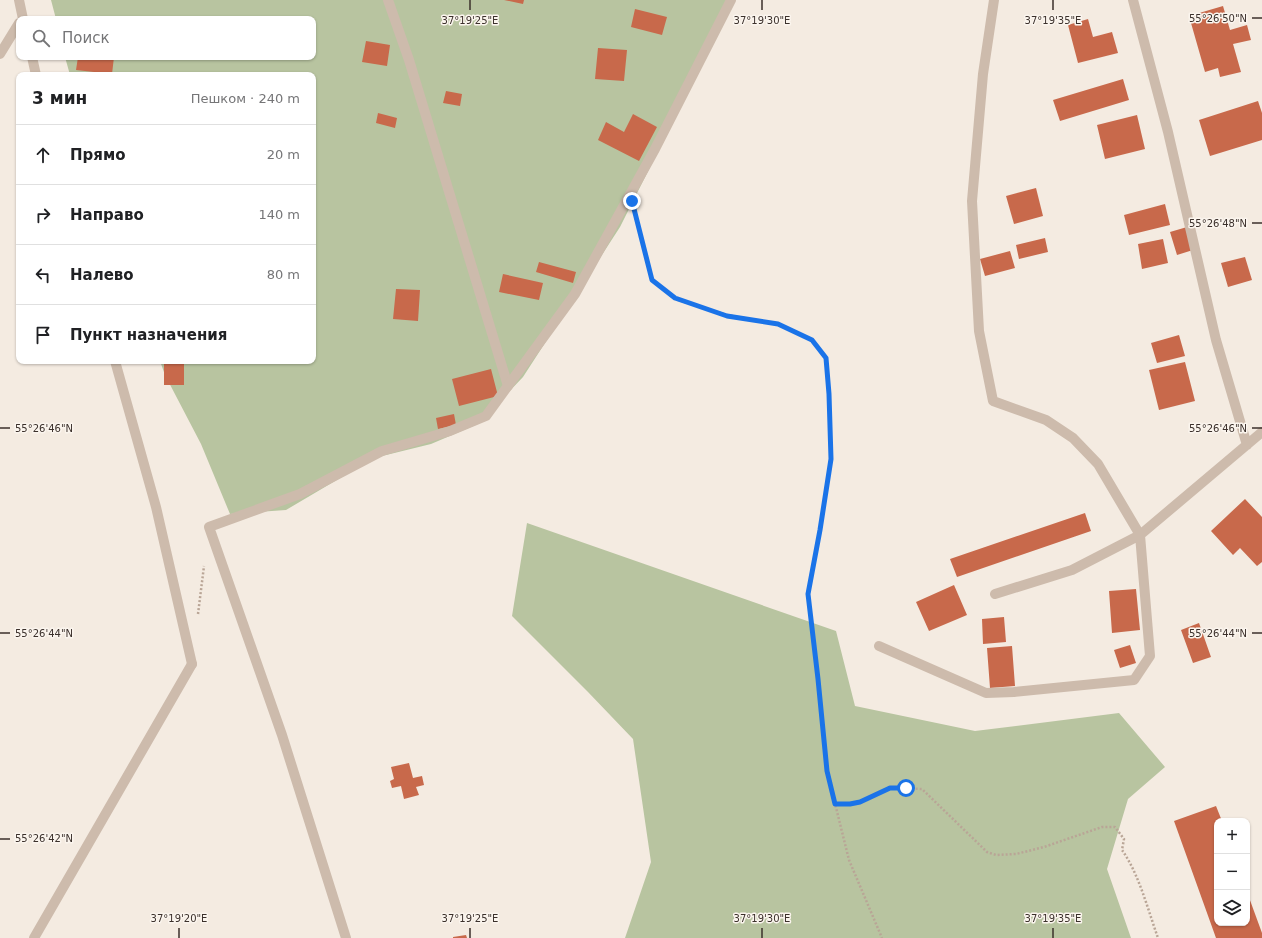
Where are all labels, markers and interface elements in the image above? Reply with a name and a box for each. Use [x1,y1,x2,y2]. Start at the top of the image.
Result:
text: 55°26'50"N [1189,13,1247,24]
text: 37°19'25"E [442,15,498,26]
text: 37°19'30"E [734,15,790,26]
text: 37°19'35"E [1025,15,1081,26]
search box [16,16,316,60]
icon: search [30,27,52,49]
text: Поиск [62,29,110,47]
text: 3 мин [32,88,87,108]
text: Пешком · 240 m [191,91,300,106]
icon: ahead [32,144,54,166]
text: Прямо [70,146,126,164]
text: 20 m [267,147,300,162]
route end [623,192,641,210]
icon: right [32,204,54,226]
text: Направо [70,206,144,224]
text: 140 m [258,207,300,222]
text: 55°26'48"N [1189,218,1247,229]
icon: left [32,264,54,286]
text: Налево [70,266,134,284]
text: 80 m [267,267,300,282]
icon: arrive [32,324,54,346]
text: Пункт назначения [70,326,227,344]
text: 55°26'46"N [15,423,73,434]
text: 55°26'46"N [1189,423,1247,434]
text: 55°26'44"N [15,628,73,639]
text: 55°26'44"N [1189,628,1247,639]
route start [897,779,915,797]
map controls [1214,818,1250,926]
button: + [1214,818,1250,854]
text: 55°26'42"N [15,833,73,844]
button: − [1214,854,1250,890]
button: layers [1214,890,1250,926]
text: 37°19'20"E [151,913,207,924]
text: 37°19'25"E [442,913,498,924]
text: 37°19'30"E [734,913,790,924]
text: 37°19'35"E [1025,913,1081,924]

